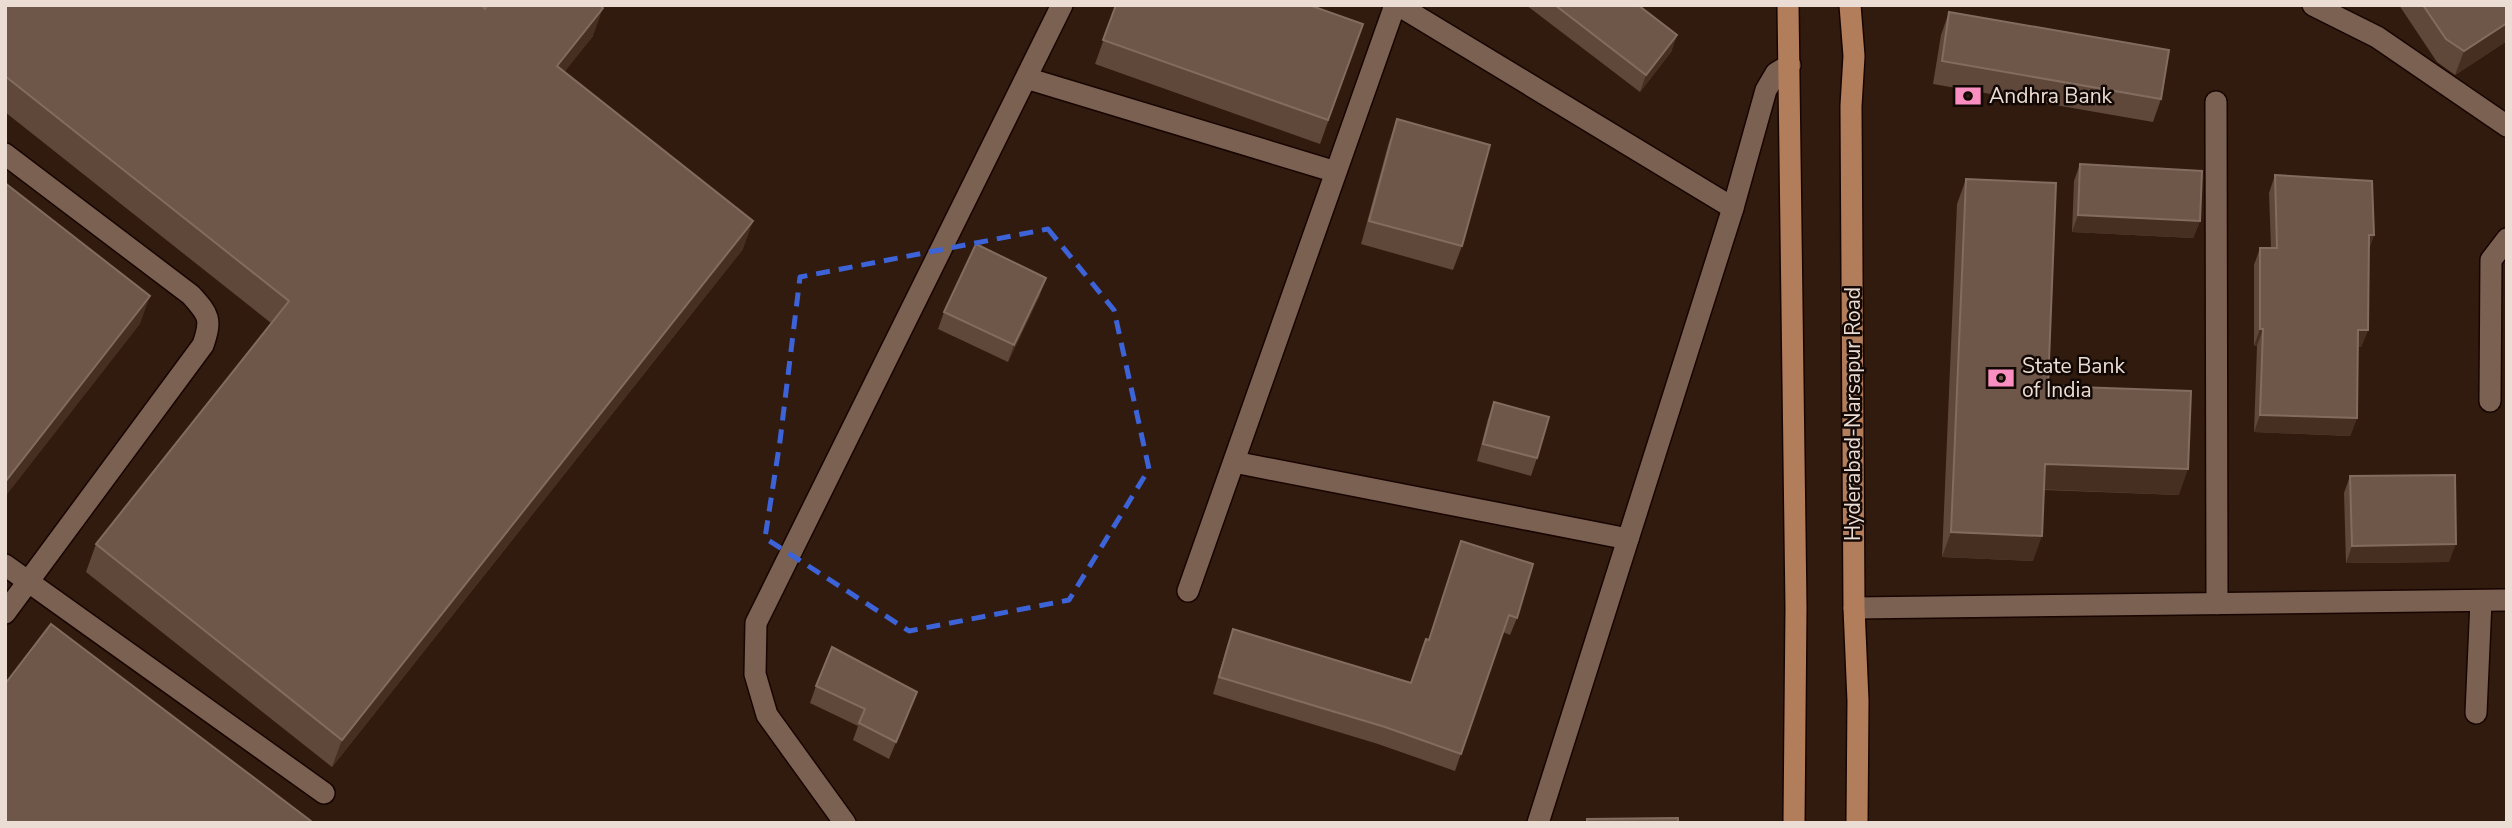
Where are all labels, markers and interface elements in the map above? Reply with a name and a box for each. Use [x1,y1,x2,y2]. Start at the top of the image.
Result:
bank icon: Andhra Bank [1953,81,1983,111]
place label: Andhra Bank [1989,82,2113,110]
street label: Hyderabad-Narsapur Road [1839,287,1867,541]
place label: State Bank of India [2022,352,2125,404]
bank icon: State Bank of India [1986,363,2016,393]

